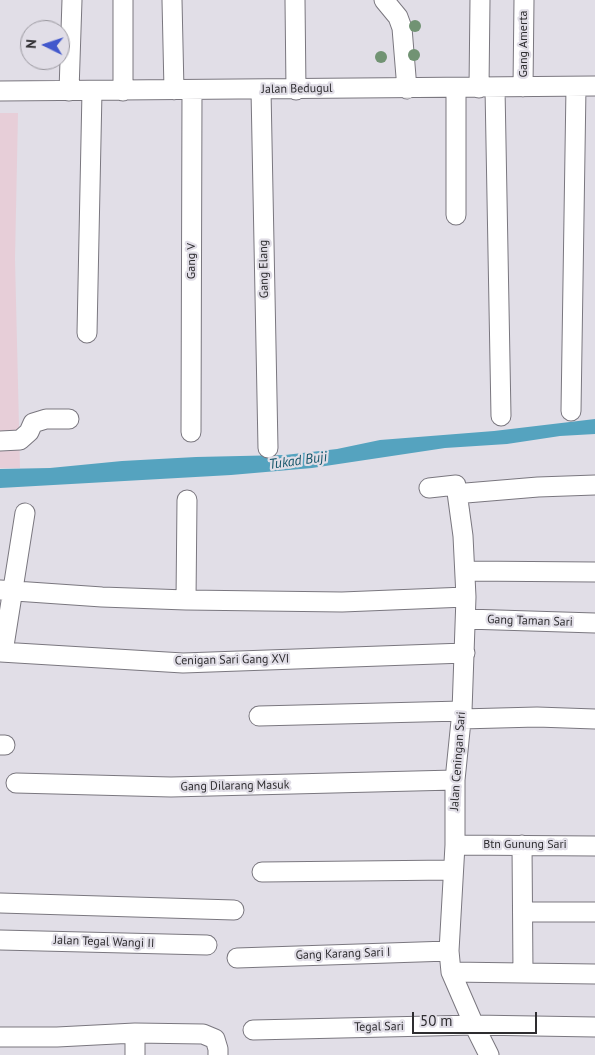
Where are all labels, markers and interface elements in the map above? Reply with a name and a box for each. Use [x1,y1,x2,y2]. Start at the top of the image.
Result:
street label: Gang Amerta [517,11,531,77]
north arrow [20,20,70,70]
text: N [22,39,40,49]
street label: Jalan Bedugul [261,81,333,97]
street label: Gang Elang [256,240,272,298]
street label: Gang V [185,243,199,279]
water label: Tukad Buji [268,449,328,473]
street label: Gang Taman Sari [487,612,573,630]
street label: Cenigan Sari Gang XVI [175,652,289,668]
street label: Jalan Ceningan Sari [447,711,469,811]
street label: Gang Dilarang Masuk [180,778,290,794]
street label: Btn Gunung Sari [483,838,567,852]
street label: Jalan Tegal Wangi II [53,933,155,951]
street label: Gang Karang Sari I [295,945,391,963]
scale bar [415,1002,540,1034]
text: 50 m [420,1011,453,1030]
street label: Tegal Sari [354,1019,404,1035]

